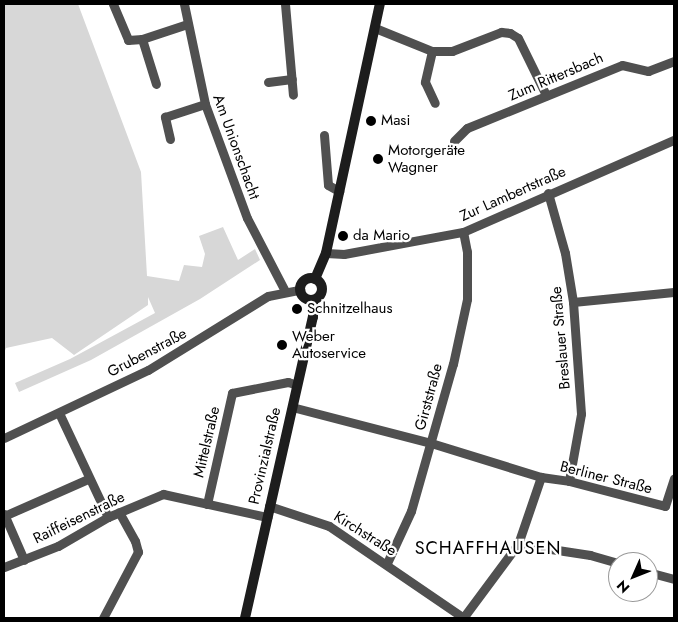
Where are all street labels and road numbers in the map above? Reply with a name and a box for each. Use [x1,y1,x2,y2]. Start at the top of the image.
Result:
street label: Zum Rittersbach [506,49,606,105]
street label: Am Unionschacht [209,92,263,202]
street label: Zur Lambertstraße [457,163,569,225]
street label: Breslauer Straße [548,286,574,390]
street label: Grubenstraße [104,325,190,381]
street label: Girststraße [411,362,447,432]
street label: Mittelstraße [190,405,224,479]
street label: Provinzialstraße [245,406,285,506]
street label: Berliner Straße [558,458,654,498]
street label: Raiffeisenstraße [30,488,128,548]
street label: Kirchstraße [330,508,400,560]

